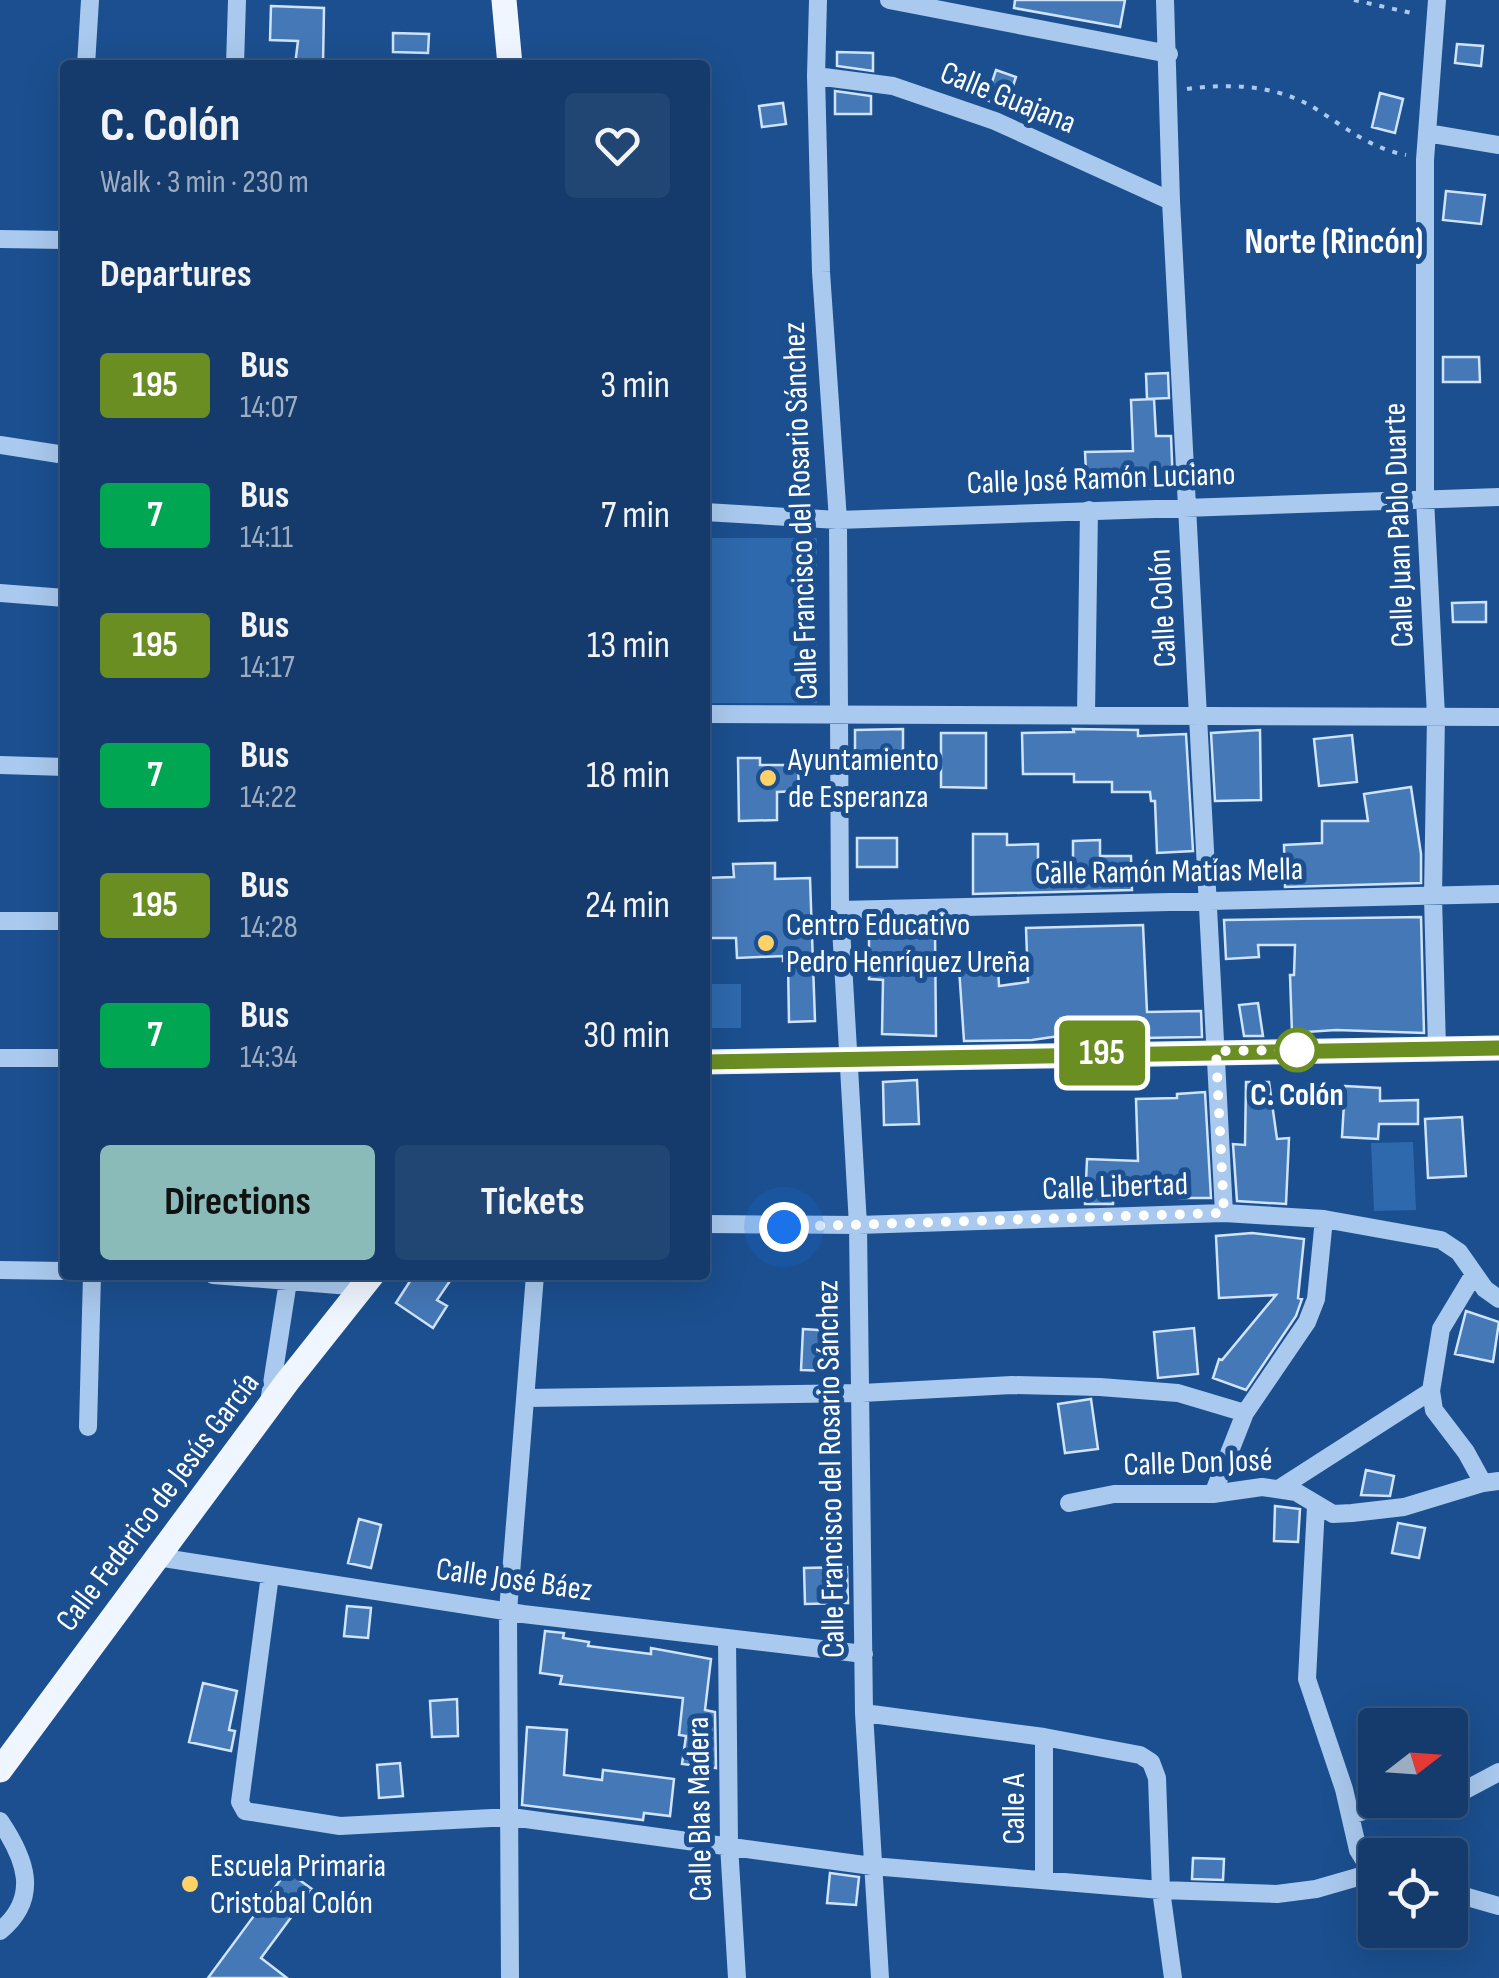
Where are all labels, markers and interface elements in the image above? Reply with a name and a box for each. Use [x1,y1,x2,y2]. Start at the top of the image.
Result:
street label: Calle Guajana [934,53,1082,143]
button: heart [565,93,670,198]
text: C. Colón [100,97,240,154]
text: Walk · 3 min · 230 m [100,163,309,202]
district label: Norte (Rincón) [1245,221,1423,264]
text: Departures [100,252,252,297]
street label: Calle Francisco del Rosario Sánchez [775,321,827,701]
text: Bus [240,343,289,388]
text: 3 min [600,363,670,408]
text: 195 [132,364,178,407]
text: 14:07 [240,388,298,427]
street label: Calle Juan Pablo Duarte [1375,402,1423,648]
street label: Calle José Ramón Luciano [966,455,1236,503]
text: Bus [240,473,289,518]
text: 7 min [601,493,670,538]
text: 7 [147,494,163,537]
text: 14:11 [240,518,293,557]
street label: Calle Colón [1140,548,1186,668]
text: Bus [240,603,289,648]
text: 13 min [587,623,670,668]
text: 195 [132,624,178,667]
text: 14:17 [240,648,295,687]
text: Bus [240,733,289,778]
place label: Ayuntamiento de Esperanza [787,741,939,817]
text: 18 min [586,753,670,798]
text: 7 [147,754,163,797]
marker: Ayuntamiento de Esperanza [757,767,779,789]
text: 14:22 [240,778,297,817]
street label: Calle Ramón Matías Mella [1034,850,1304,894]
text: Bus [240,863,289,908]
text: 24 min [585,883,670,928]
text: 195 [132,884,178,927]
place label: Centro Educativo Pedro Henríquez Ureña [786,906,1030,982]
text: 14:28 [240,908,298,947]
marker: Centro Educativo Pedro Henríquez Ureña [755,932,777,954]
text: Bus [240,993,289,1038]
text: 30 min [583,1013,670,1058]
text: 7 [147,1014,163,1057]
line badge: 195 [1044,1020,1160,1086]
marker: C. Colón [1276,1029,1318,1071]
text: 195 [1079,1032,1125,1075]
text: 14:34 [240,1038,297,1077]
place label: C. Colón [1250,1076,1344,1115]
button: Directions [100,1145,375,1260]
button: Tickets [395,1145,670,1260]
street label: Calle Libertad [1041,1165,1189,1209]
your location [759,1202,809,1252]
street label: Calle Francisco del Rosario Sánchez [808,1280,854,1658]
street label: Calle Federico de Jesús García [48,1365,268,1639]
street label: Calle Don José [1123,1441,1273,1485]
street label: Calle José Báez [433,1550,595,1610]
north arrow [1358,1708,1468,1818]
map controls [1358,1708,1468,1948]
street label: Calle Blas Madera [679,1716,721,1902]
street label: Calle A [995,1773,1034,1844]
button: locate [1358,1838,1468,1948]
place label: Escuela Primaria Cristobal Colón [210,1847,386,1923]
marker: Escuela Primaria Cristobal Colón [179,1873,201,1895]

